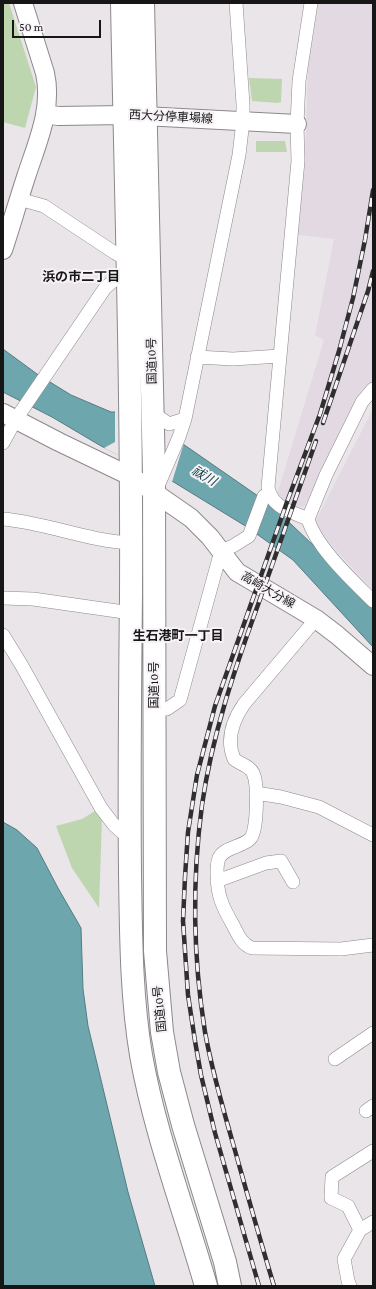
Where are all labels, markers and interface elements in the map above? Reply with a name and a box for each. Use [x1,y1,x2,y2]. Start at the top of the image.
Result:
scale bar [14,12,103,38]
text: 50 m [19,20,43,34]
street label: 西大分停車場線 [129,108,213,126]
district label: 浜の市二丁目 [42,269,120,285]
street label: 国道10号 [144,337,160,385]
water label: 祓川 [189,463,219,489]
street label: 高崎大分線 [238,569,298,611]
district label: 生石港町一丁目 [133,628,223,644]
street label: 国道10号 [147,662,161,708]
street label: 国道10号 [150,985,170,1033]

